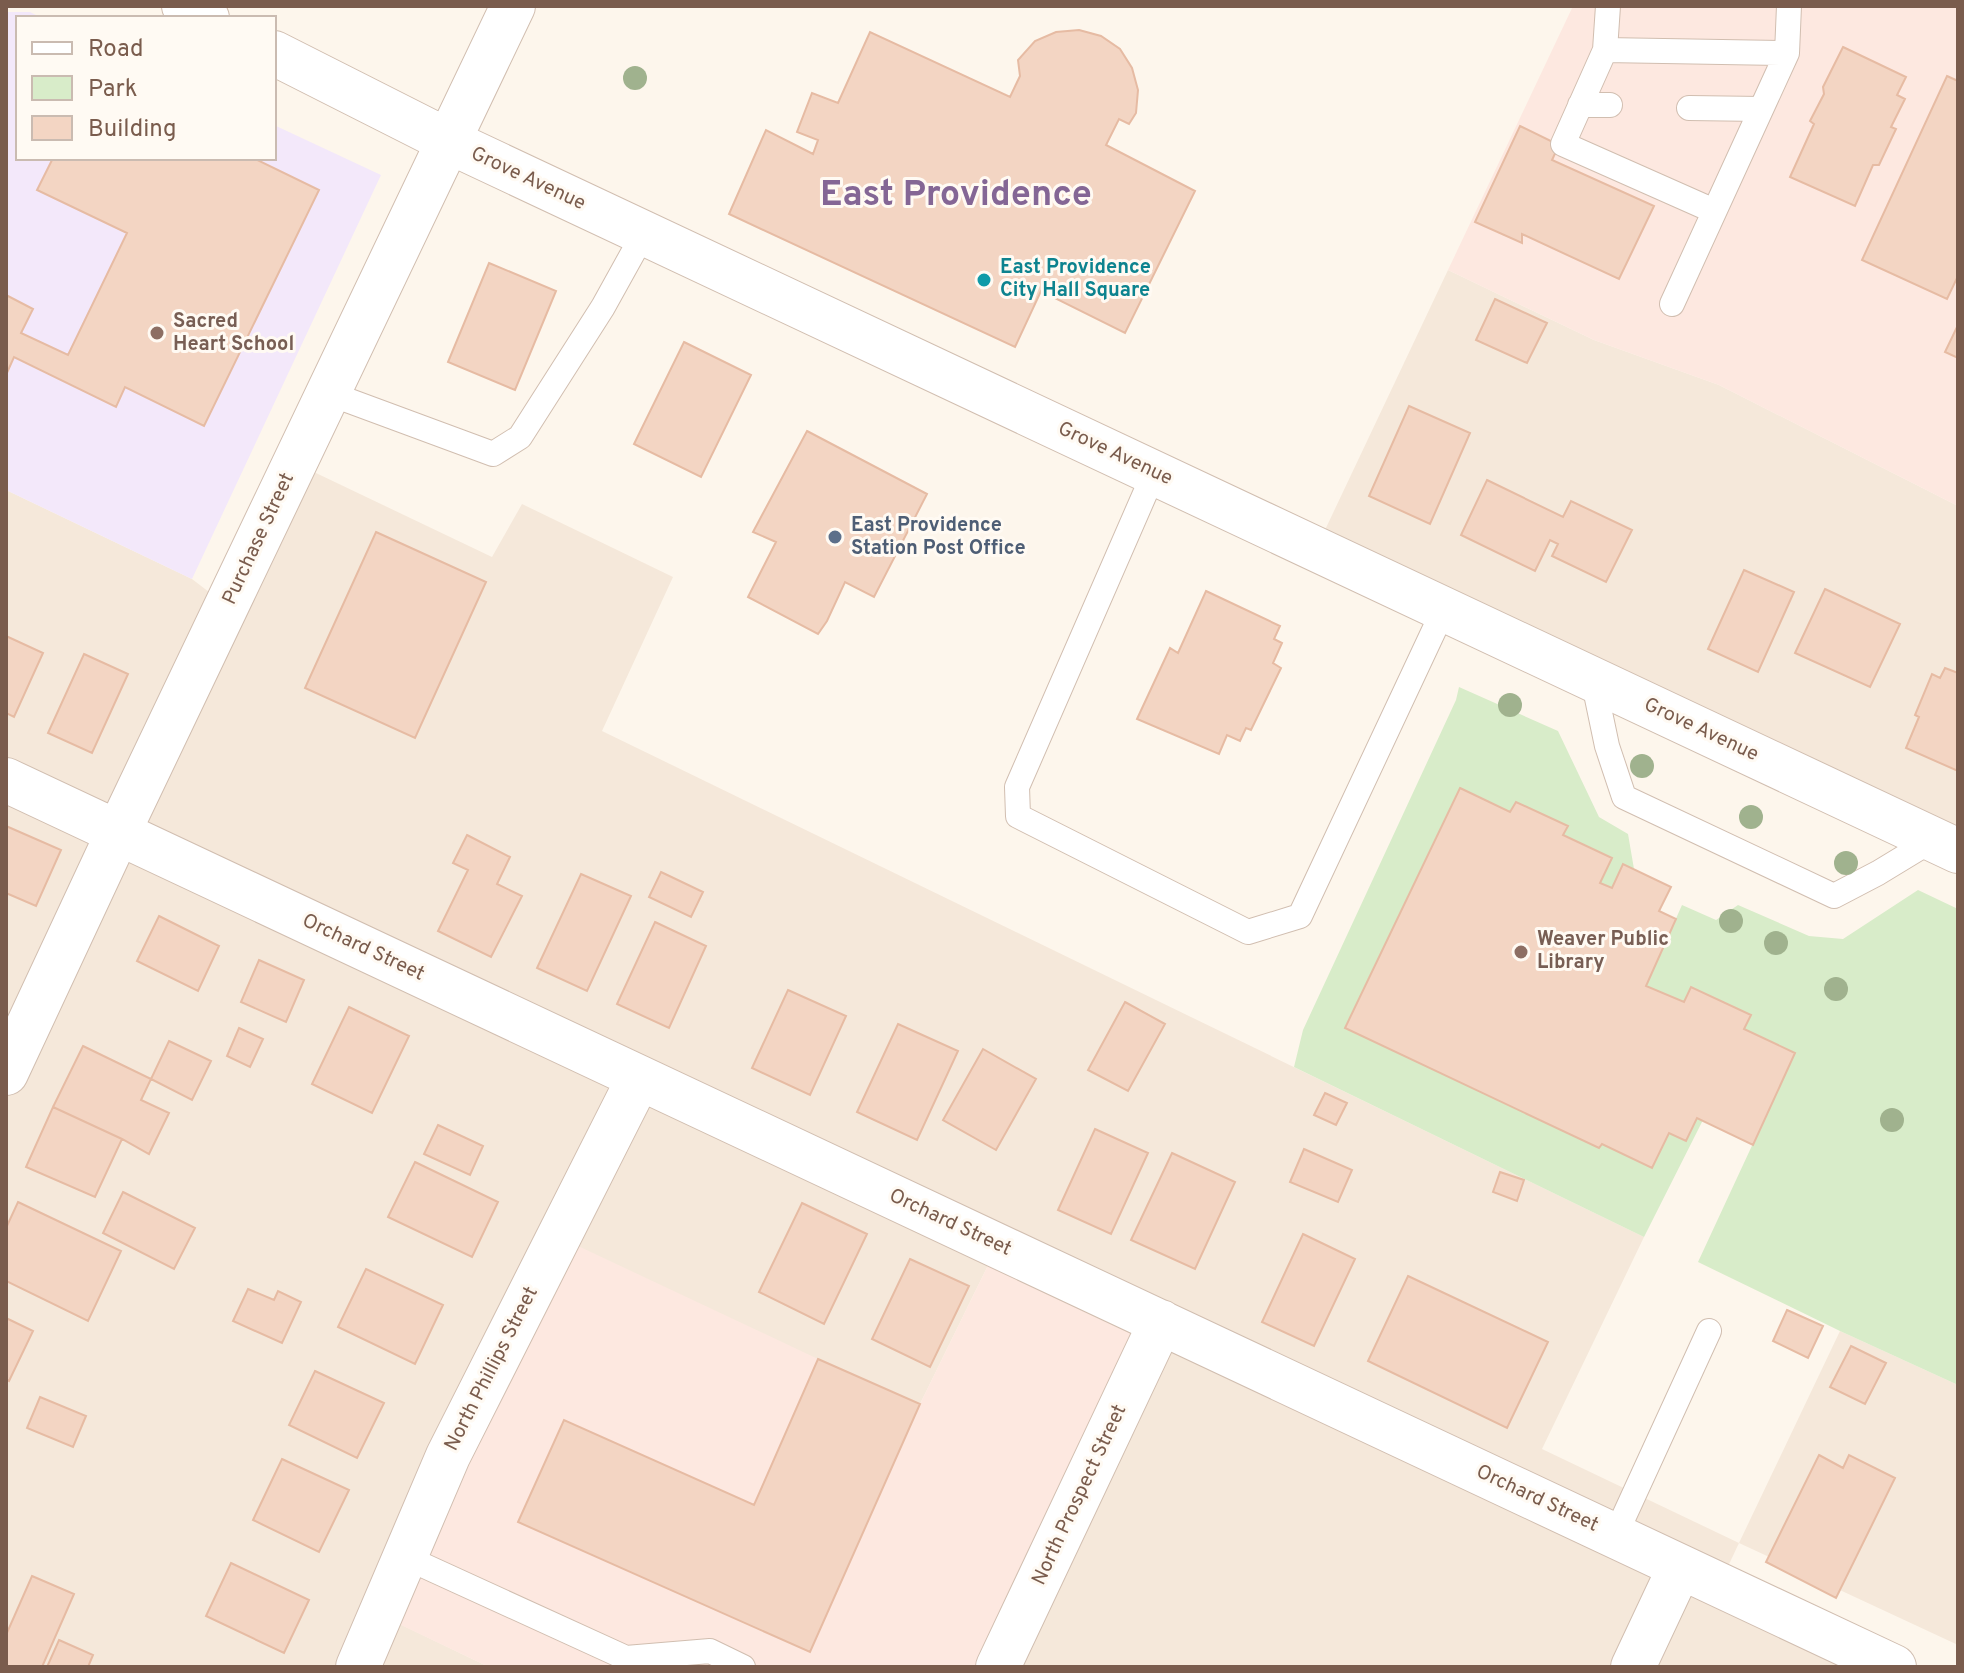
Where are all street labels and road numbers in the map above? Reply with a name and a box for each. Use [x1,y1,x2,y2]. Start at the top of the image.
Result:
street label: Grove Avenue [466,141,590,217]
street label: Grove Avenue [1053,416,1177,492]
street label: Purchase Street [217,469,301,609]
street label: Grove Avenue [1639,692,1763,768]
street label: Orchard Street [298,908,428,988]
street label: Orchard Street [885,1183,1015,1263]
street label: North Phillips Street [439,1282,545,1456]
street label: North Prospect Street [1027,1400,1133,1590]
street label: Orchard Street [1472,1459,1602,1539]

